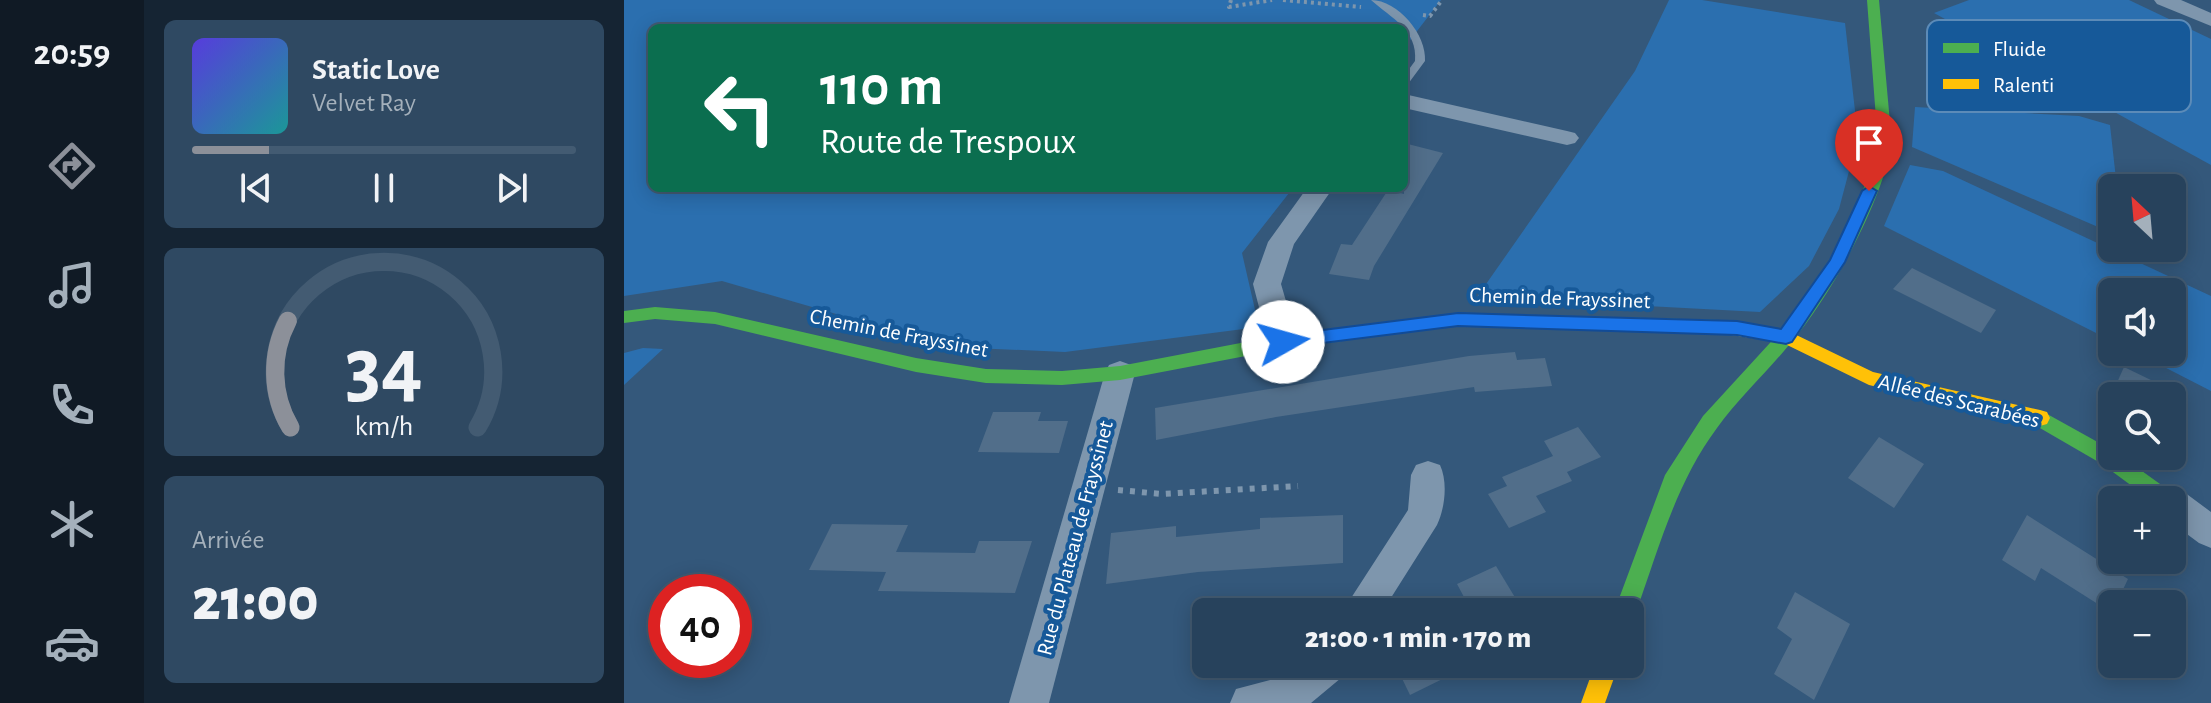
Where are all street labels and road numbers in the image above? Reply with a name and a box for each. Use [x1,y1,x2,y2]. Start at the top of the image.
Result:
street label: Chemin de Frayssinet [1469,284,1651,312]
street label: Chemin de Frayssinet [808,305,990,361]
street label: Allée des Scarabées [1876,370,2042,432]
street label: Rue du Plateau de Frayssinet [1033,418,1117,658]

